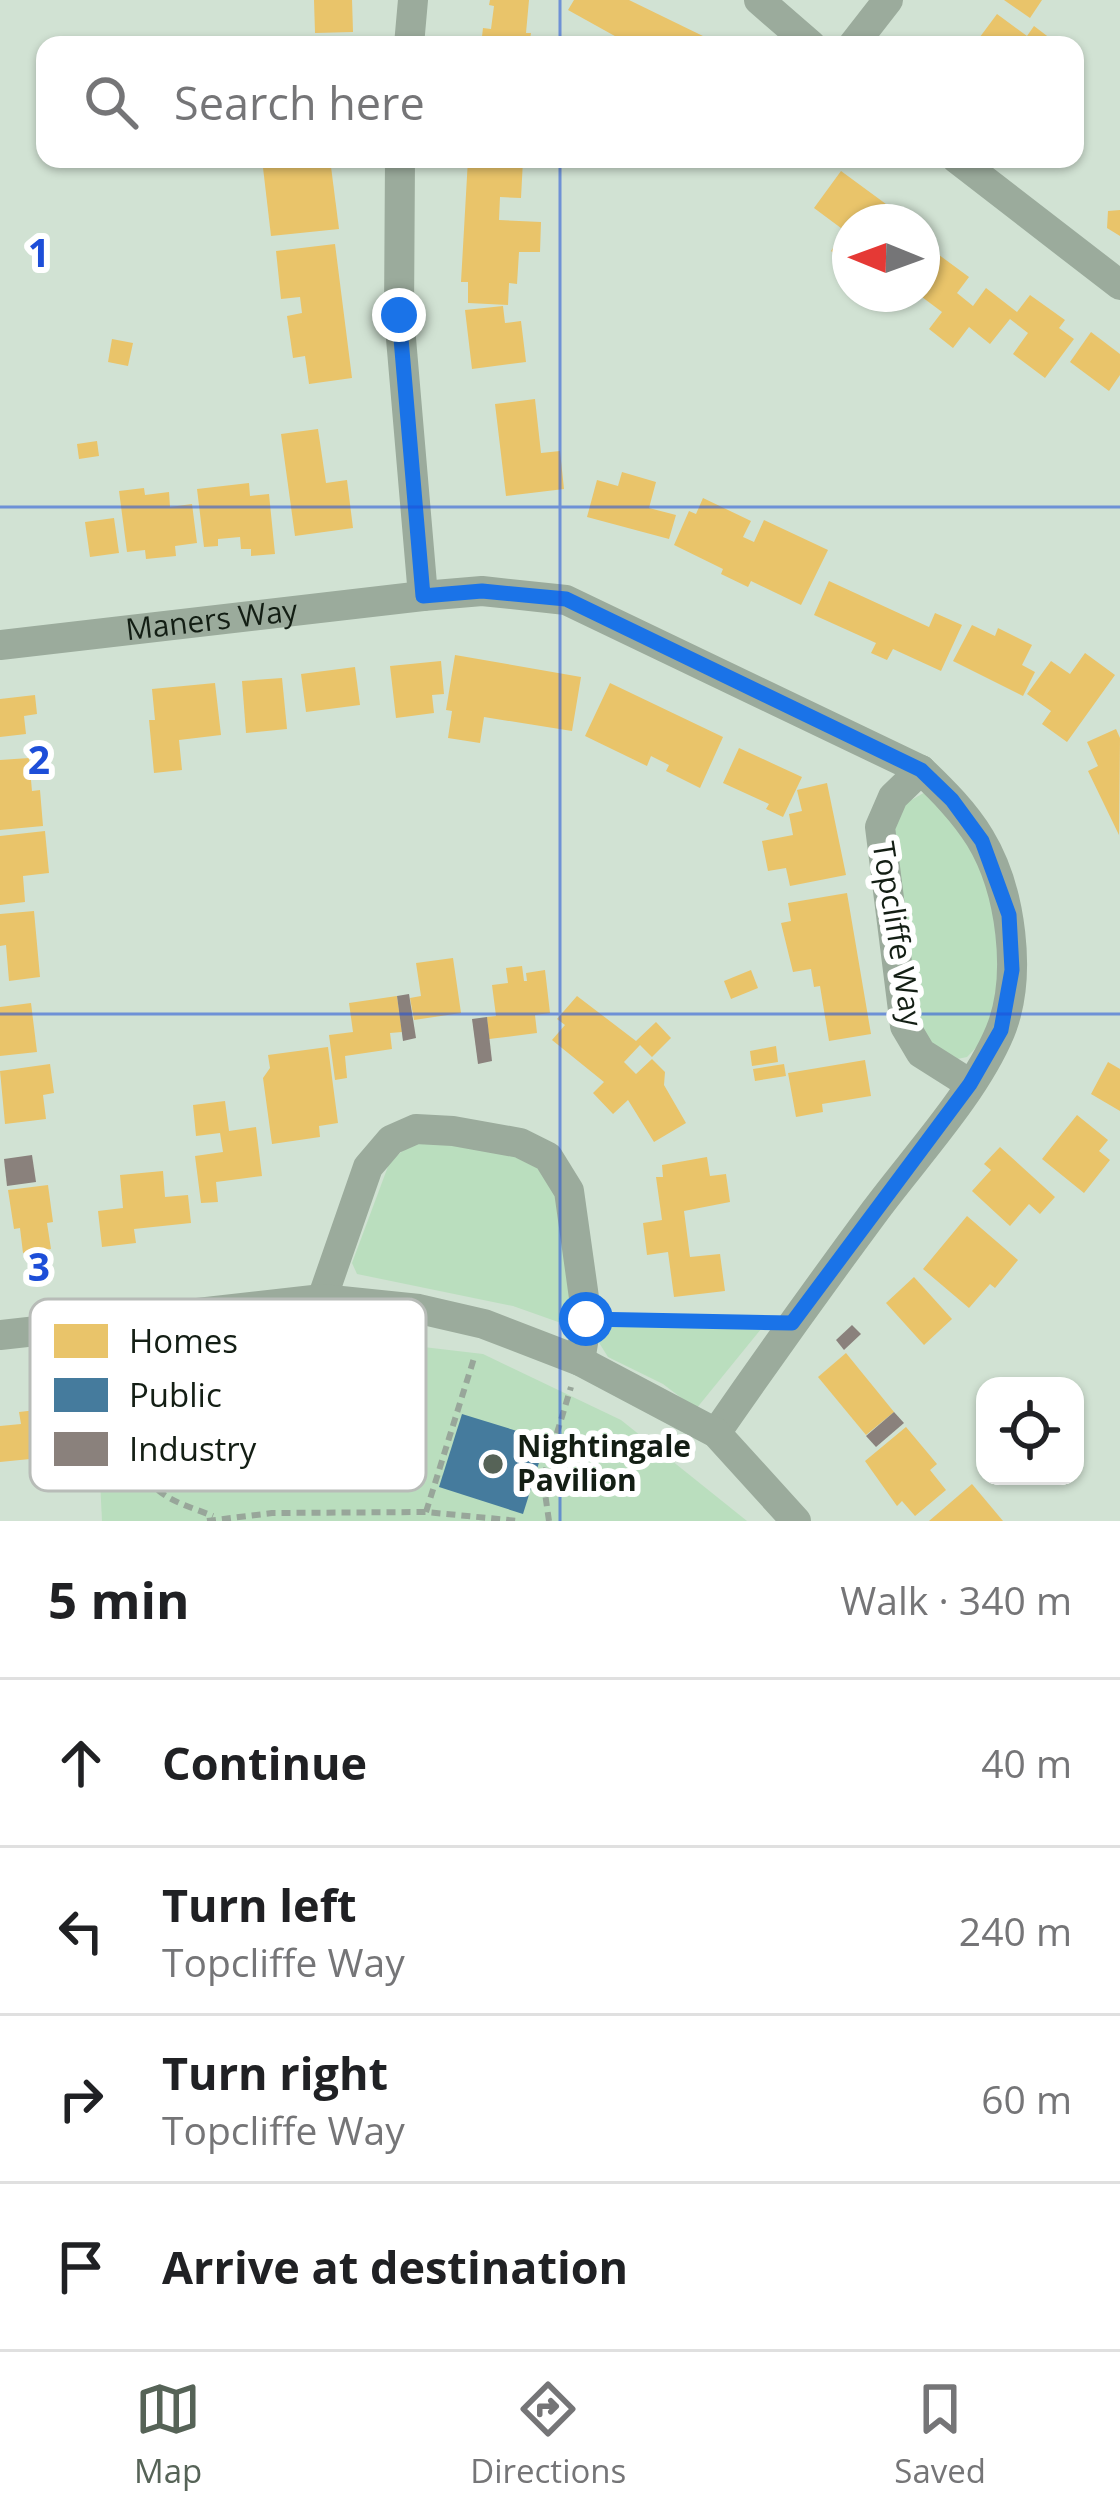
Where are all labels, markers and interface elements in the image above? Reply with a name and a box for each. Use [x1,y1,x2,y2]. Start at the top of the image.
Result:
search box [36,36,1084,168]
icon: search [78,69,144,135]
text: Search here [174,72,425,133]
north arrow [832,204,940,312]
text: 1 [28,225,50,278]
route end [372,288,426,342]
street label: Maners Way [123,589,301,649]
text: 2 [28,732,50,785]
street label: Topcliffe Way [864,838,933,1030]
text: 3 [28,1239,50,1292]
route start [559,1292,613,1346]
legend [30,1299,426,1491]
text: Homes [129,1318,238,1363]
text: Public [129,1372,222,1417]
map controls [976,1377,1084,1485]
button: locate [976,1377,1084,1485]
place label: Nightingale Pavilion [517,1425,691,1500]
text: Industry [129,1426,257,1471]
marker: Nightingale Pavilion [480,1451,506,1477]
text: 5 min [48,1564,190,1634]
text: Walk · 340 m [840,1573,1072,1626]
icon: ahead [48,1730,114,1796]
text: Continue [162,1732,367,1793]
text: 40 m [981,1736,1072,1789]
text: Turn left [162,1874,357,1935]
icon: left [48,1898,114,1964]
text: 240 m [959,1904,1072,1957]
text: Topcliffe Way [162,1935,405,1988]
text: Turn right [162,2042,388,2103]
icon: right [48,2066,114,2132]
text: 60 m [981,2072,1072,2125]
text: Topcliffe Way [162,2103,405,2156]
icon: arrive [48,2234,114,2300]
text: Arrive at destination [162,2236,628,2297]
tab: Map [134,2376,202,2493]
tab: Directions [470,2376,626,2493]
tab: Saved [894,2376,986,2493]

